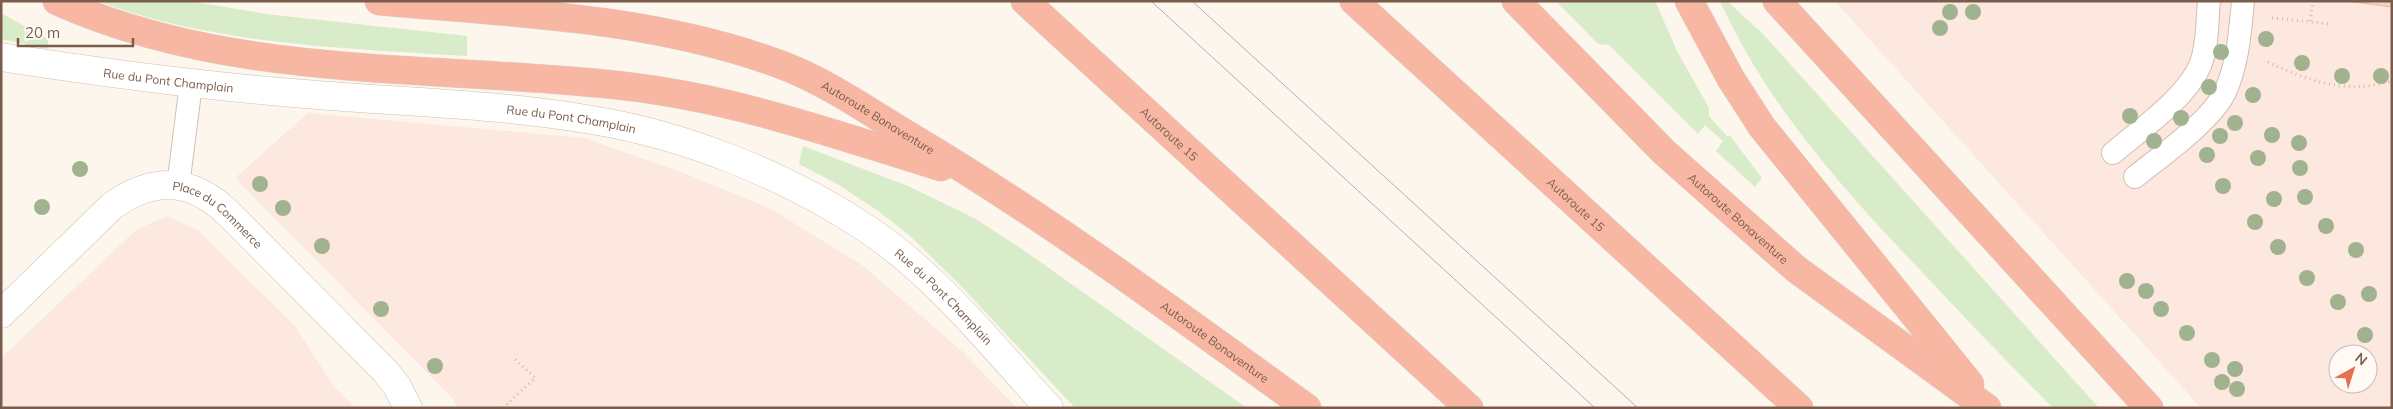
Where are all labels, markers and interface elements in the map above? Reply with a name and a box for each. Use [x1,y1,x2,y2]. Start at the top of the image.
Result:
scale bar [18,15,132,47]
text: 20 m [25,23,60,42]
street label: Rue du Pont Champlain [102,65,234,95]
street label: Autoroute Bonaventure [819,77,938,157]
street label: Rue du Pont Champlain [506,101,638,136]
street label: Autoroute 15 [1137,103,1201,164]
street label: Autoroute Bonaventure [1685,169,1792,267]
street label: Autoroute 15 [1544,174,1608,234]
street label: Place du Commerce [172,178,266,251]
street label: Rue du Pont Champlain [892,245,996,348]
street label: Autoroute Bonaventure [1158,298,1272,386]
north arrow [2328,344,2378,394]
text: N [2351,349,2371,369]

